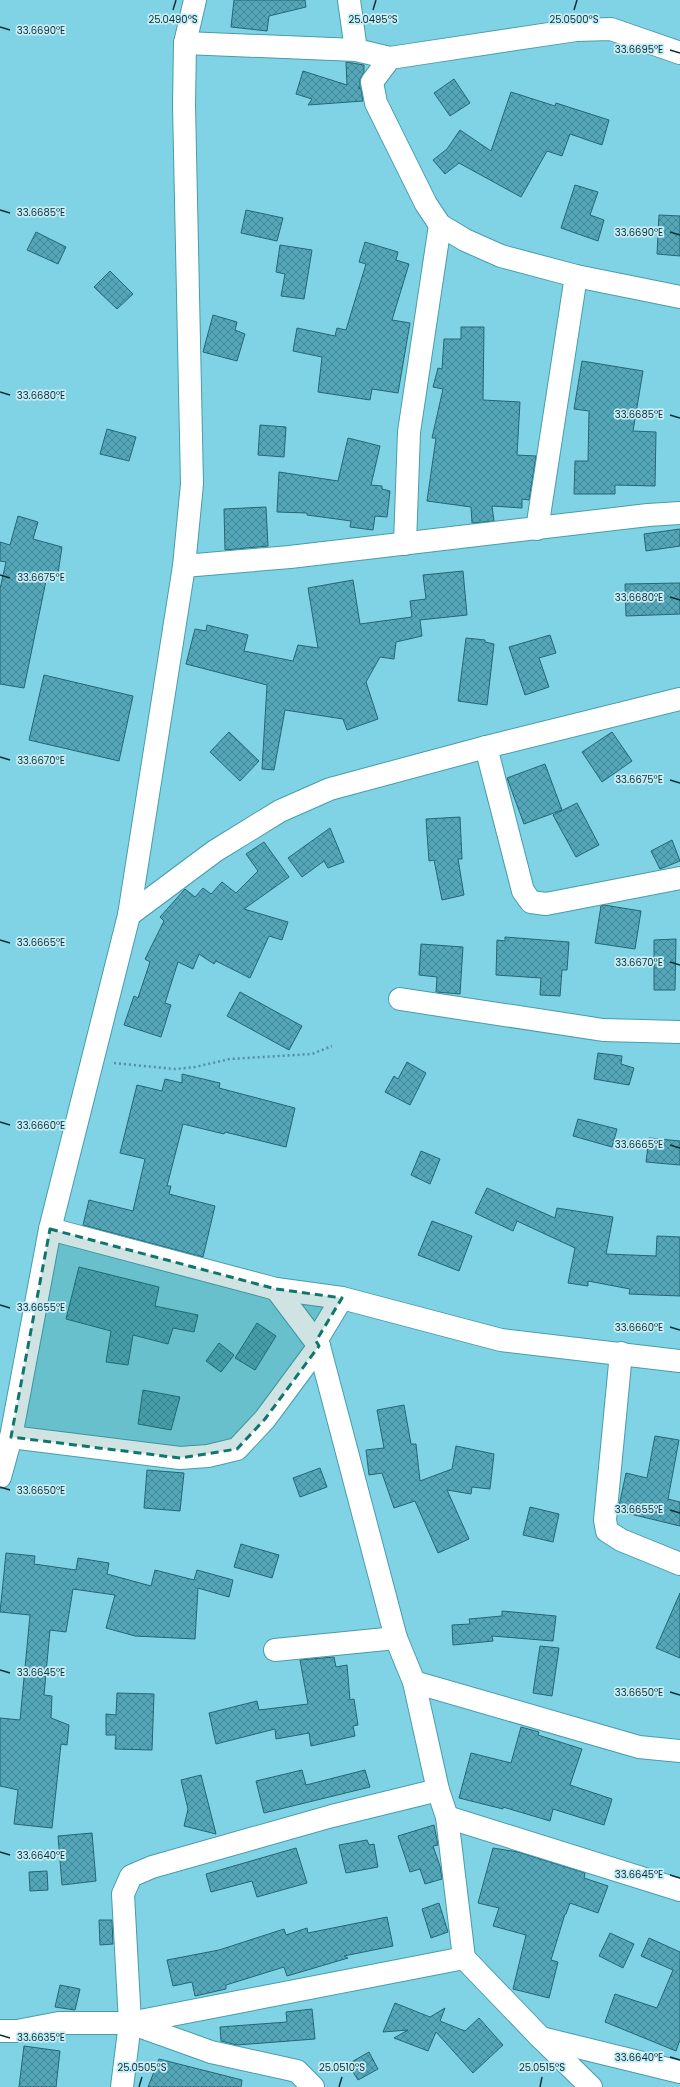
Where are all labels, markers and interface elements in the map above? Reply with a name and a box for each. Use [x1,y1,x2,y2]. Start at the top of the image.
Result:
text: 25.0490°S [148,12,198,27]
text: 25.0495°S [348,12,398,27]
text: 25.0500°S [549,12,599,27]
text: 33.6690°E [17,23,65,38]
text: 33.6695°E [615,42,663,57]
text: 33.6685°E [17,205,65,220]
text: 33.6690°E [615,225,663,240]
text: 33.6680°E [17,388,65,403]
text: 33.6685°E [615,407,663,422]
text: 33.6675°E [17,570,65,585]
text: 33.6680°E [615,590,663,605]
text: 33.6670°E [17,753,65,768]
text: 33.6675°E [615,772,663,787]
text: 33.6665°E [17,935,65,950]
text: 33.6670°E [615,955,663,970]
text: 33.6660°E [17,1118,65,1133]
text: 33.6665°E [615,1137,663,1152]
text: 33.6655°E [17,1300,65,1315]
text: 33.6660°E [615,1320,663,1335]
text: 33.6650°E [17,1483,65,1498]
text: 33.6655°E [615,1502,663,1517]
text: 33.6645°E [17,1665,65,1680]
text: 33.6650°E [615,1685,663,1700]
text: 33.6640°E [17,1848,65,1863]
text: 33.6645°E [615,1867,663,1882]
text: 33.6635°E [17,2030,65,2045]
text: 33.6640°E [615,2050,663,2065]
text: 25.0505°S [117,2060,167,2075]
text: 25.0510°S [319,2060,365,2075]
text: 25.0515°S [519,2060,565,2075]

